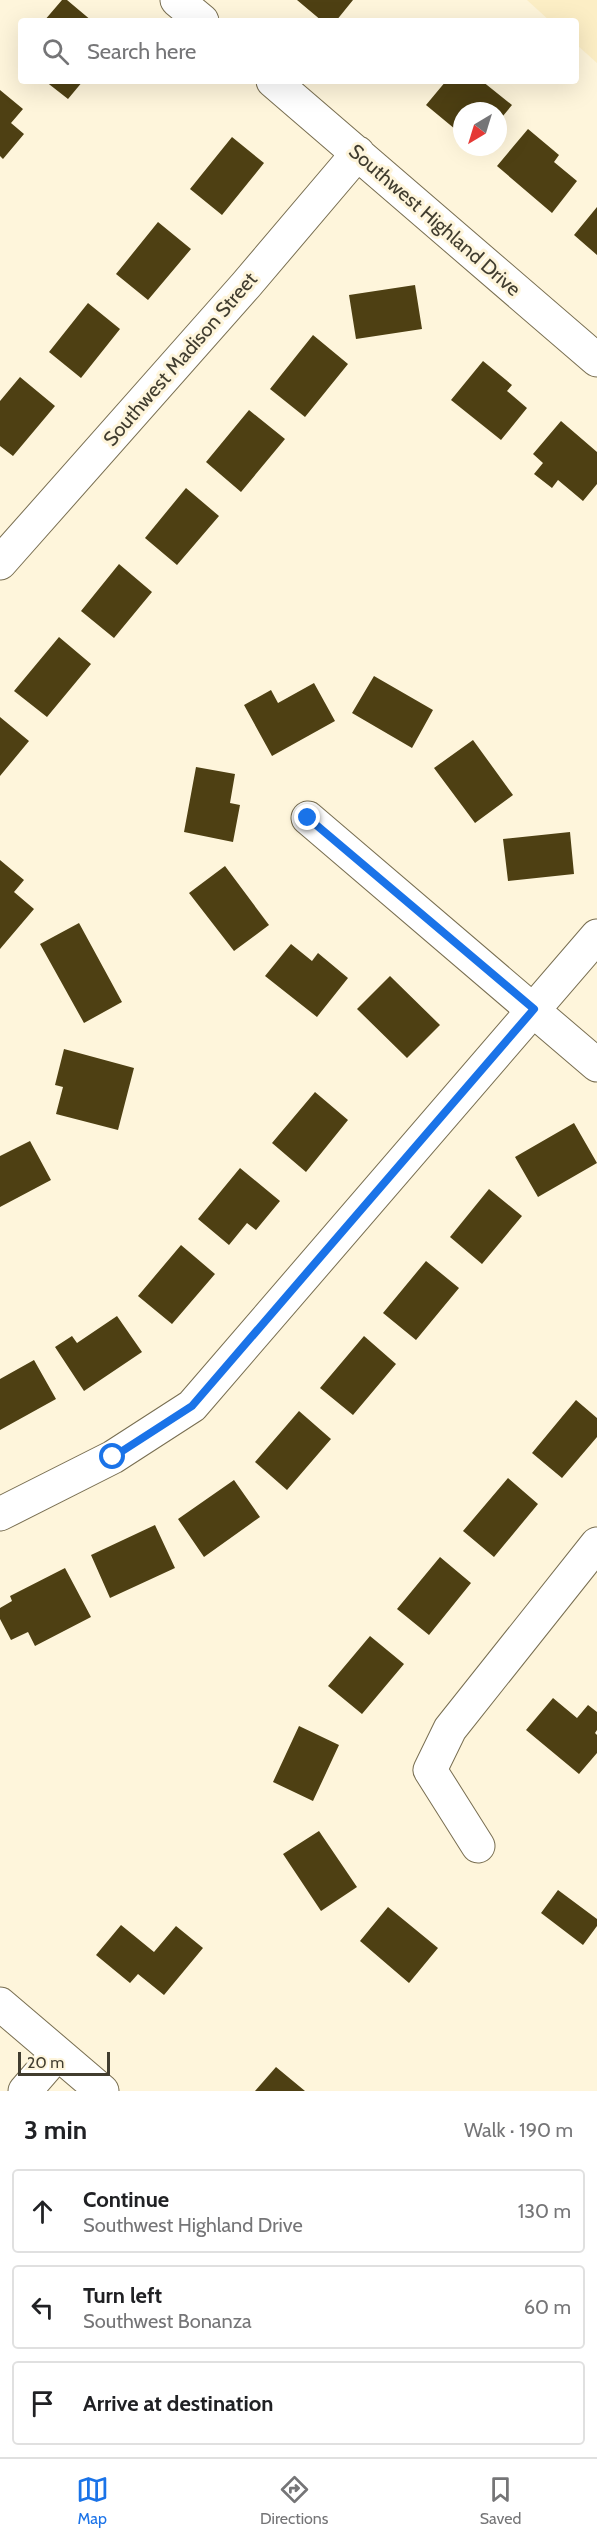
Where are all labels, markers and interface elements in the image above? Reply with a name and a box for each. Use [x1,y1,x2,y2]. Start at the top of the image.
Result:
search box [18,18,579,84]
icon: search [39,35,72,68]
text: Search here [87,38,196,65]
north arrow [453,102,507,156]
street label: Southwest Highland Drive [344,139,526,301]
street label: Southwest Madison Street [98,267,262,451]
route end [294,804,320,830]
route start [99,1443,125,1469]
scale bar [18,2049,110,2076]
text: 20 m [27,2053,64,2072]
text: 3 min [24,2114,87,2146]
text: Walk · 190 m [464,2118,573,2142]
text: Continue [83,2186,169,2213]
icon: ahead [26,2195,59,2228]
text: 130 m [518,2199,571,2223]
text: Southwest Highland Drive [83,2213,303,2237]
text: Turn left [83,2282,162,2309]
icon: left [26,2291,59,2324]
text: 60 m [524,2295,571,2319]
text: Southwest Bonanza [83,2309,252,2333]
icon: arrive [26,2387,59,2420]
text: Arrive at destination [83,2390,273,2417]
tab: Map [76,2473,109,2528]
tab: Directions [260,2473,328,2528]
tab: Saved [480,2473,521,2528]

